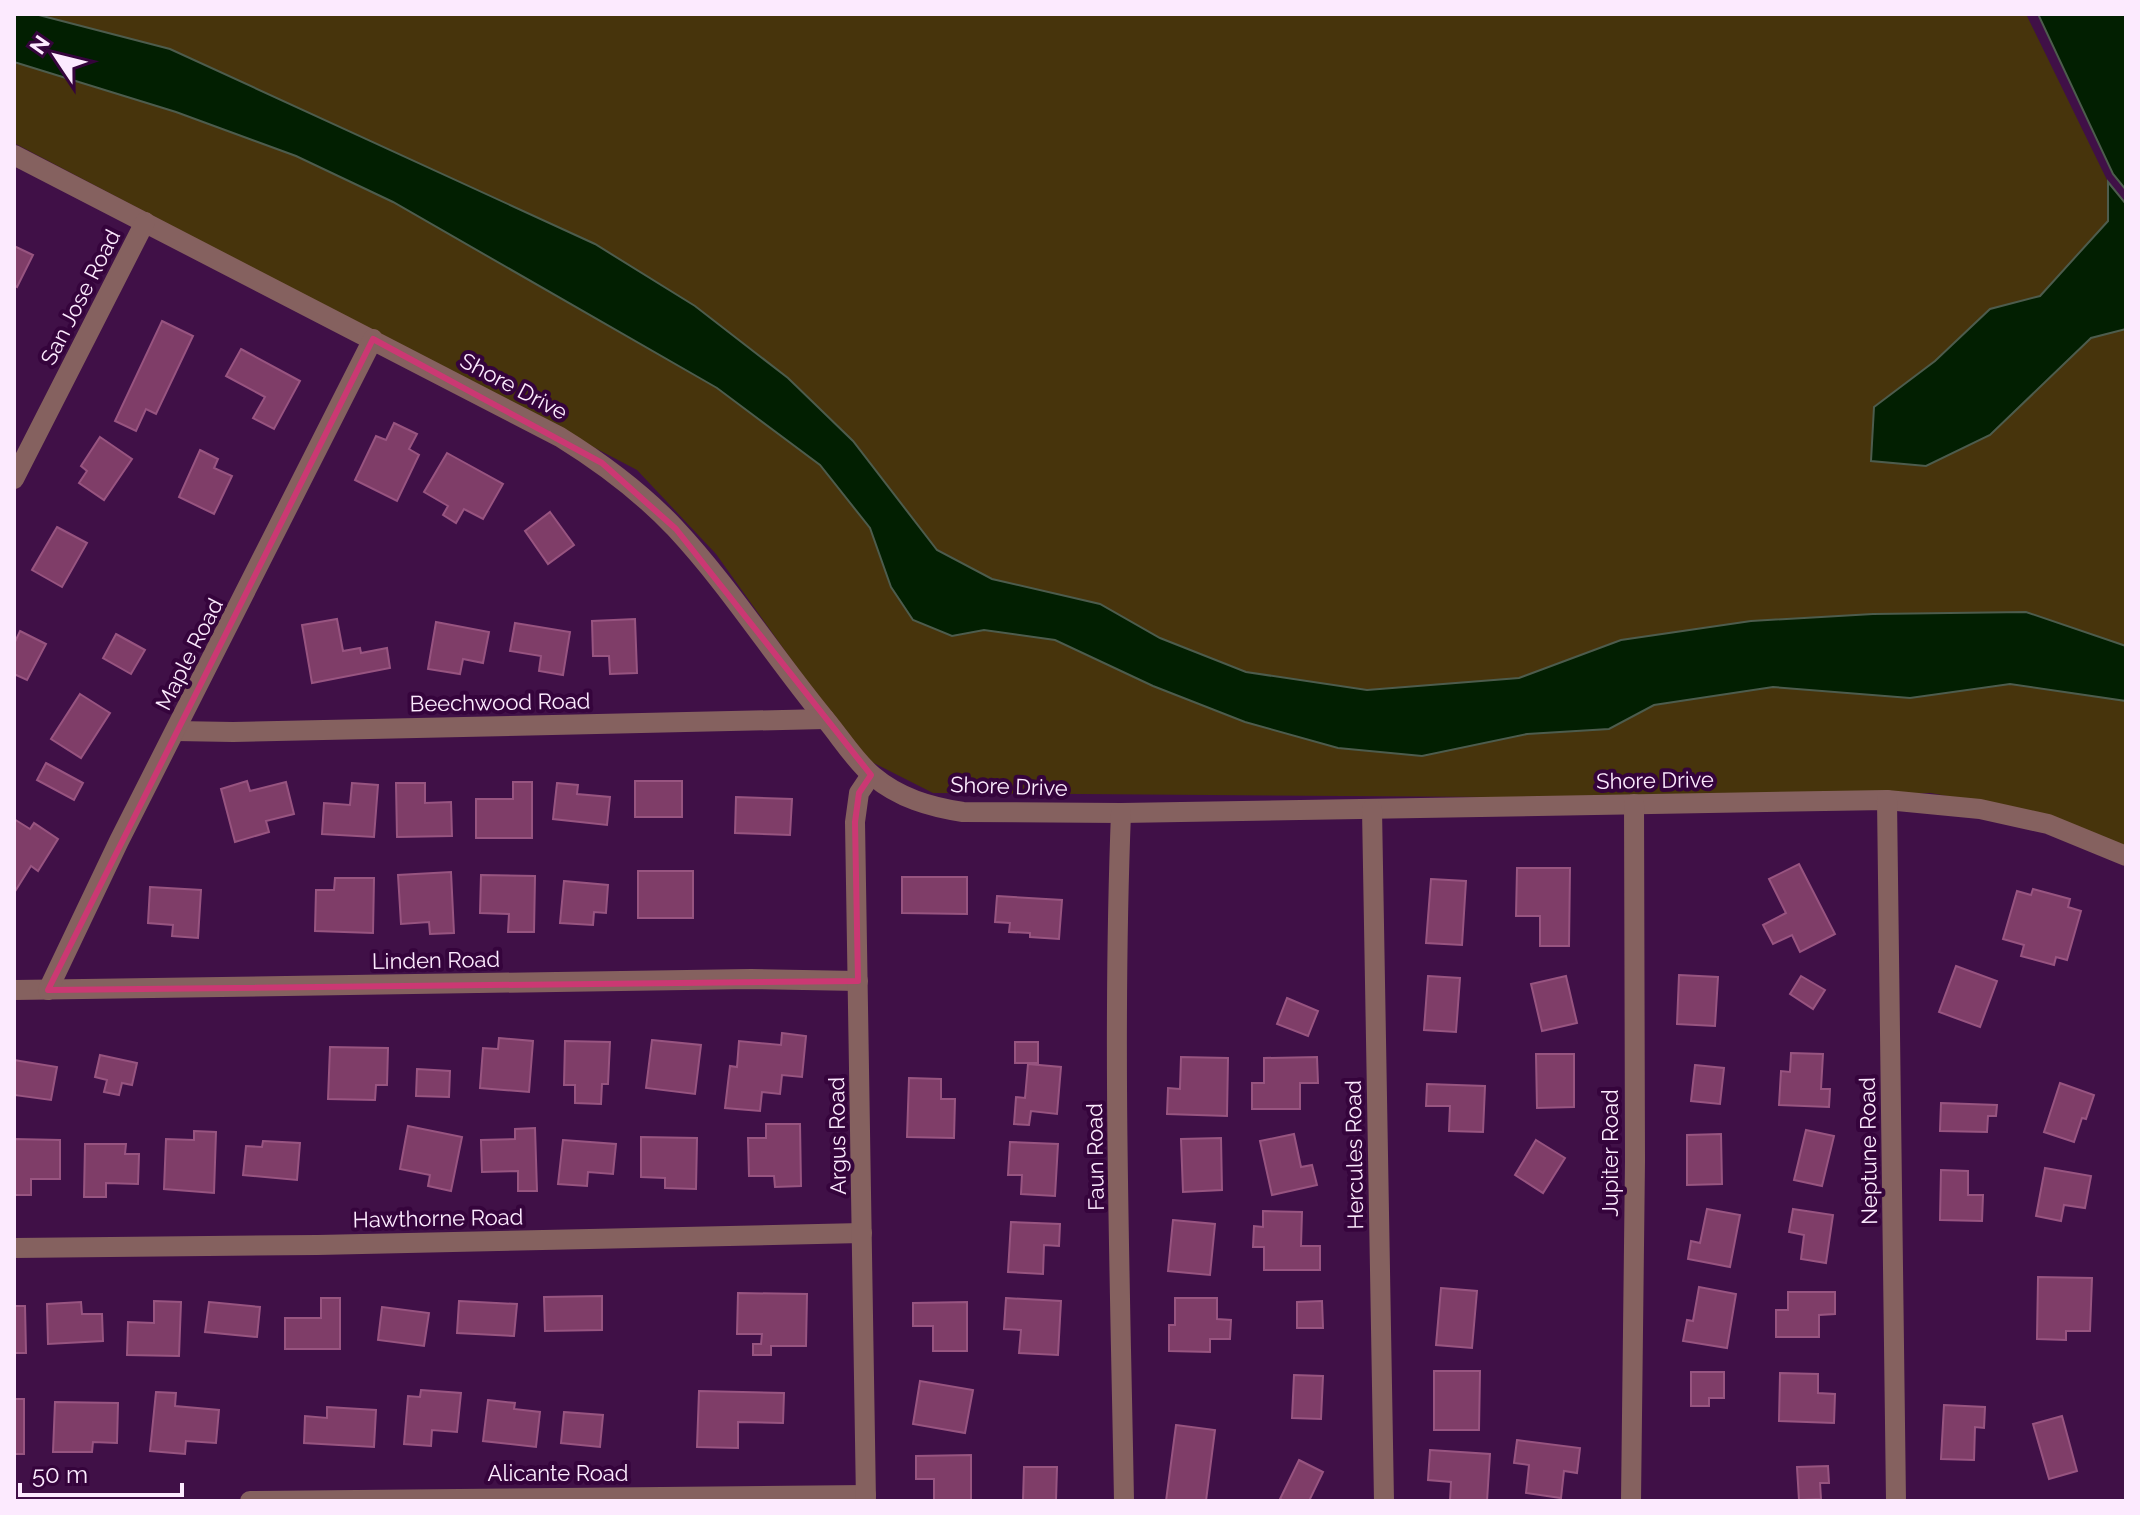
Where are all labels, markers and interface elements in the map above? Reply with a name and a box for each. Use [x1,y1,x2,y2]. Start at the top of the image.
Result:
north arrow [16,16,96,96]
text: N [24,30,55,59]
street label: San Jose Road [35,225,125,369]
street label: Shore Drive [456,347,572,425]
street label: Maple Road [150,594,228,714]
street label: Beechwood Road [409,687,591,717]
street label: Shore Drive [1596,766,1714,794]
street label: Shore Drive [950,771,1068,801]
street label: Linden Road [372,946,500,974]
street label: Argus Road [823,1077,851,1195]
street label: Neptune Road [1854,1077,1882,1225]
street label: Hercules Road [1340,1080,1368,1230]
street label: Jupiter Road [1597,1089,1623,1217]
street label: Faun Road [1081,1103,1109,1211]
street label: Hawthorne Road [352,1204,524,1232]
scale bar [20,1447,182,1497]
text: 50 m [32,1460,88,1489]
street label: Alicante Road [488,1460,628,1486]

